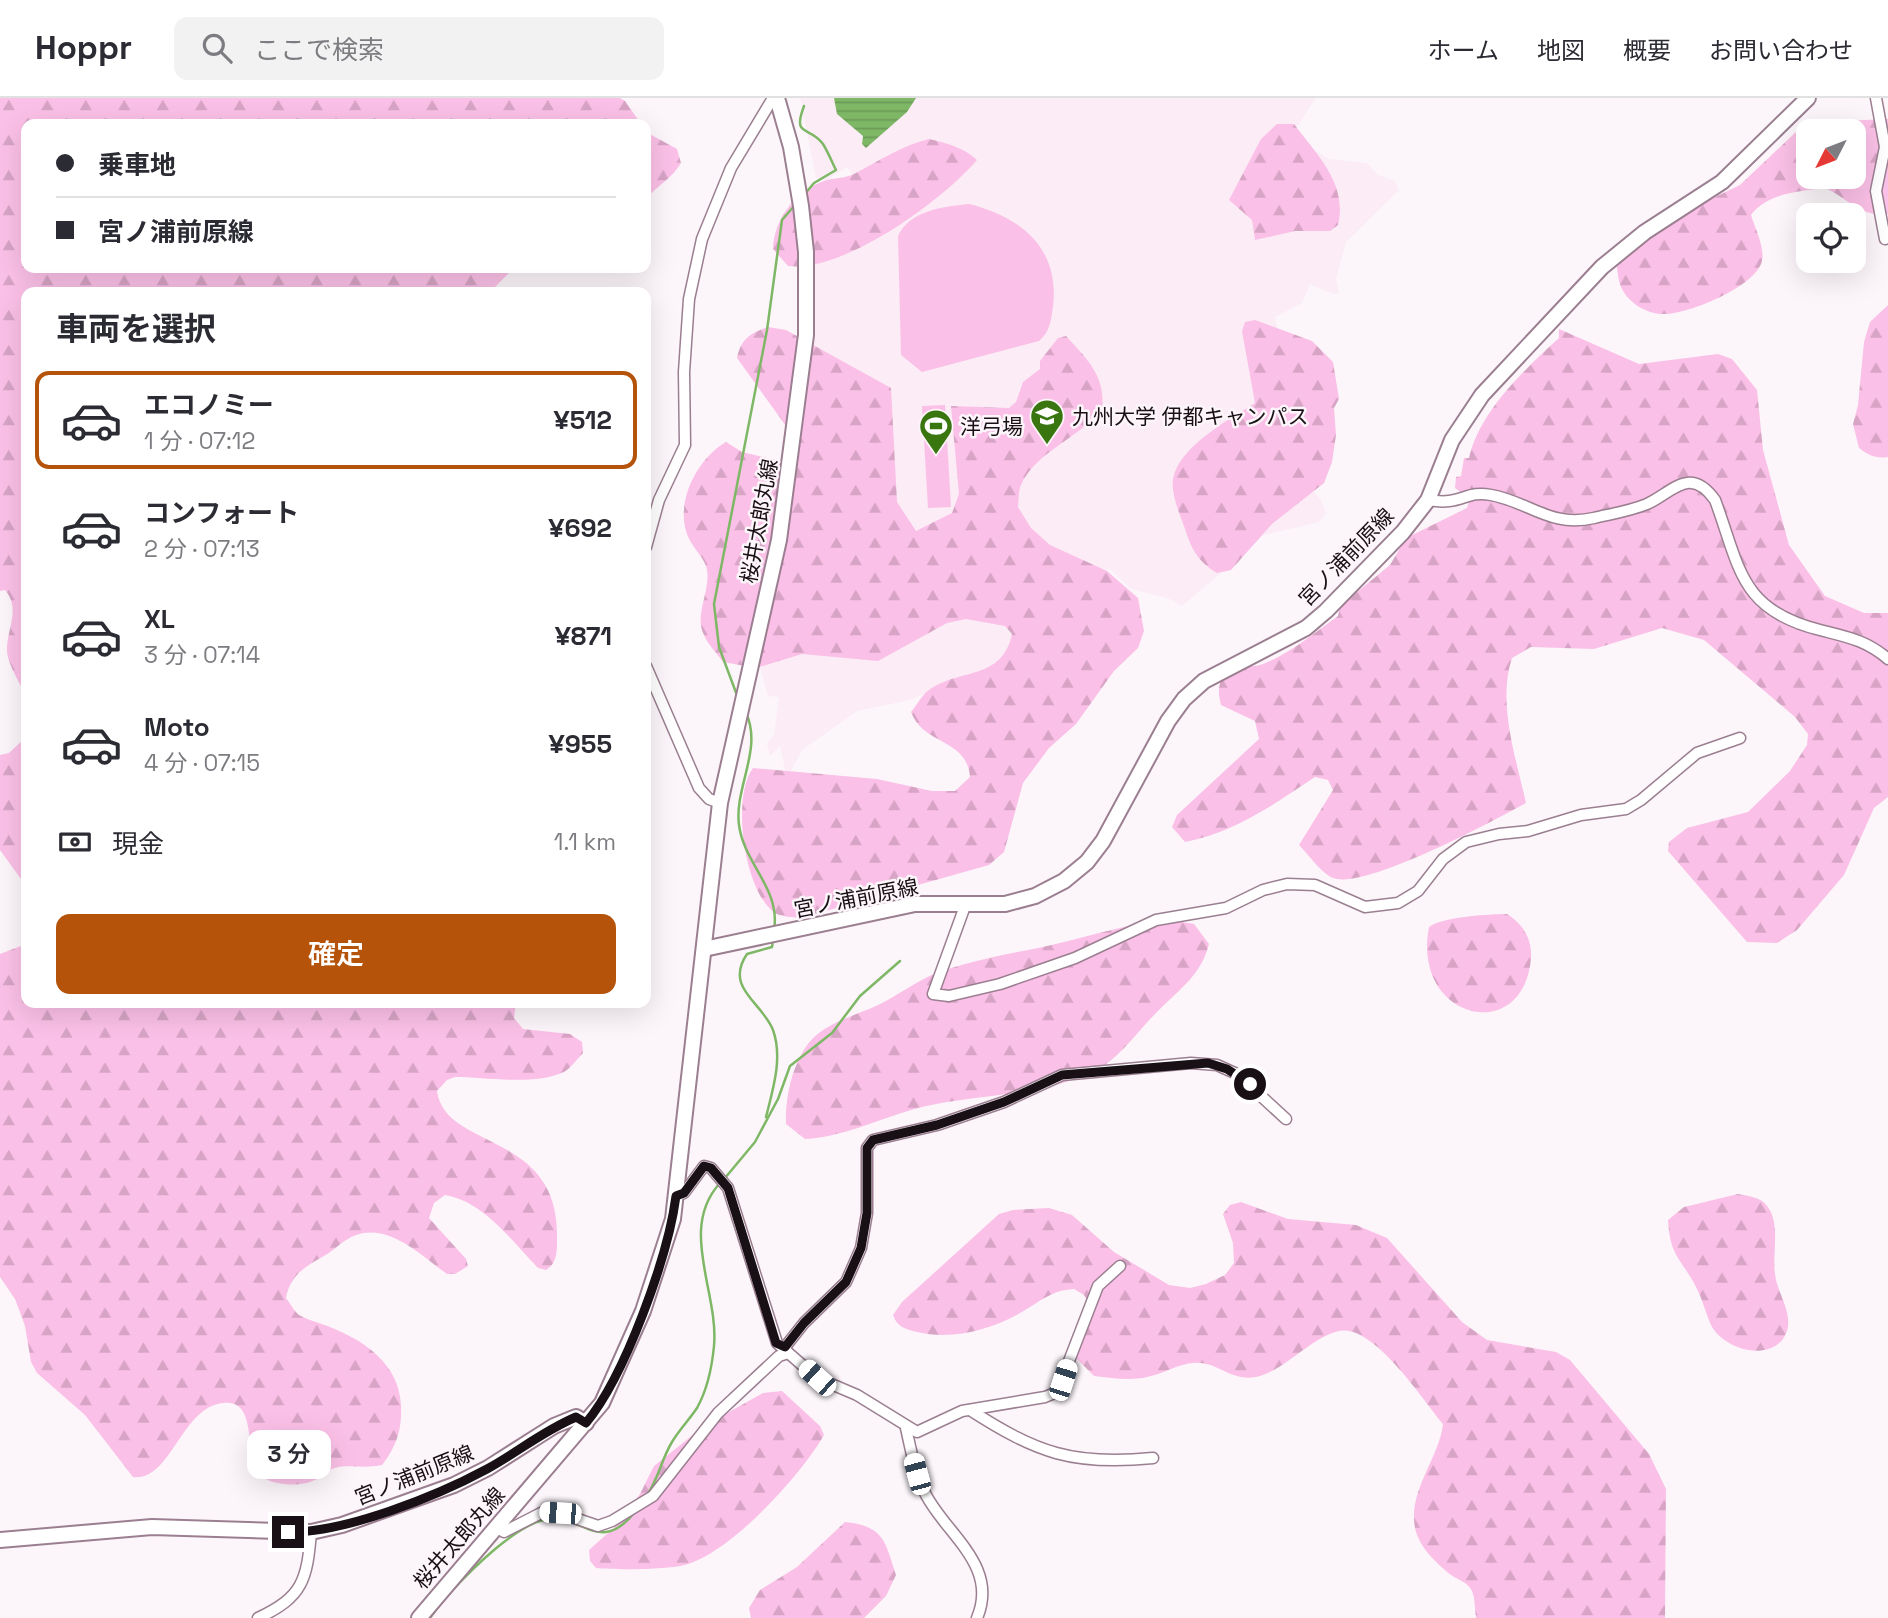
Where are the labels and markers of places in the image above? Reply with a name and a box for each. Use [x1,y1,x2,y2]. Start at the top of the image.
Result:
school or university icon: 九州大学 伊都キャンパス [1028,397,1066,446]
place label: 九州大学 伊都キャンパス [1072,403,1308,430]
sports icon: 洋弓場 [917,407,955,456]
place label: 洋弓場 [960,413,1023,440]

